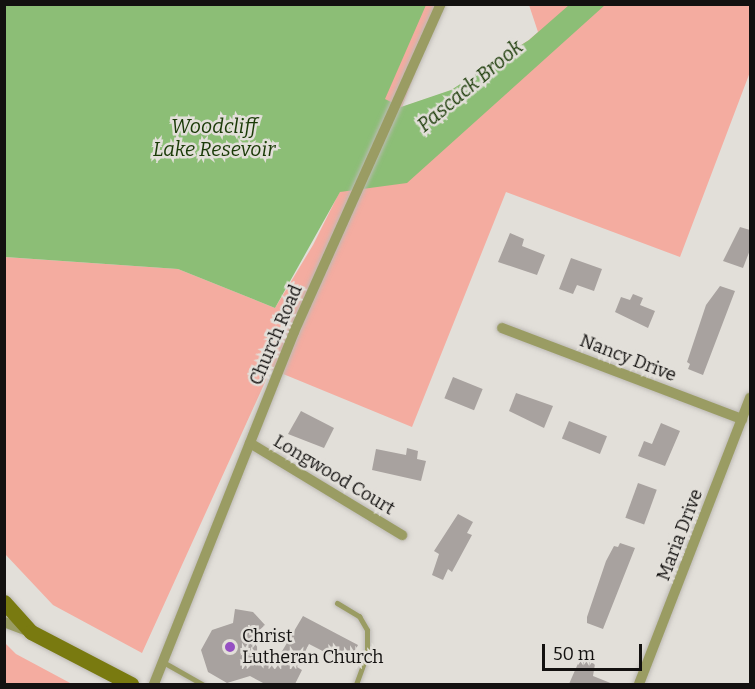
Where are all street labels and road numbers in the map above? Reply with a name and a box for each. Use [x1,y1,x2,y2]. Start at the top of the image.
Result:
street label: Church Road [245,282,307,388]
street label: Nancy Drive [577,330,679,386]
street label: Longwood Court [270,430,398,520]
street label: Maria Drive [653,486,707,584]

